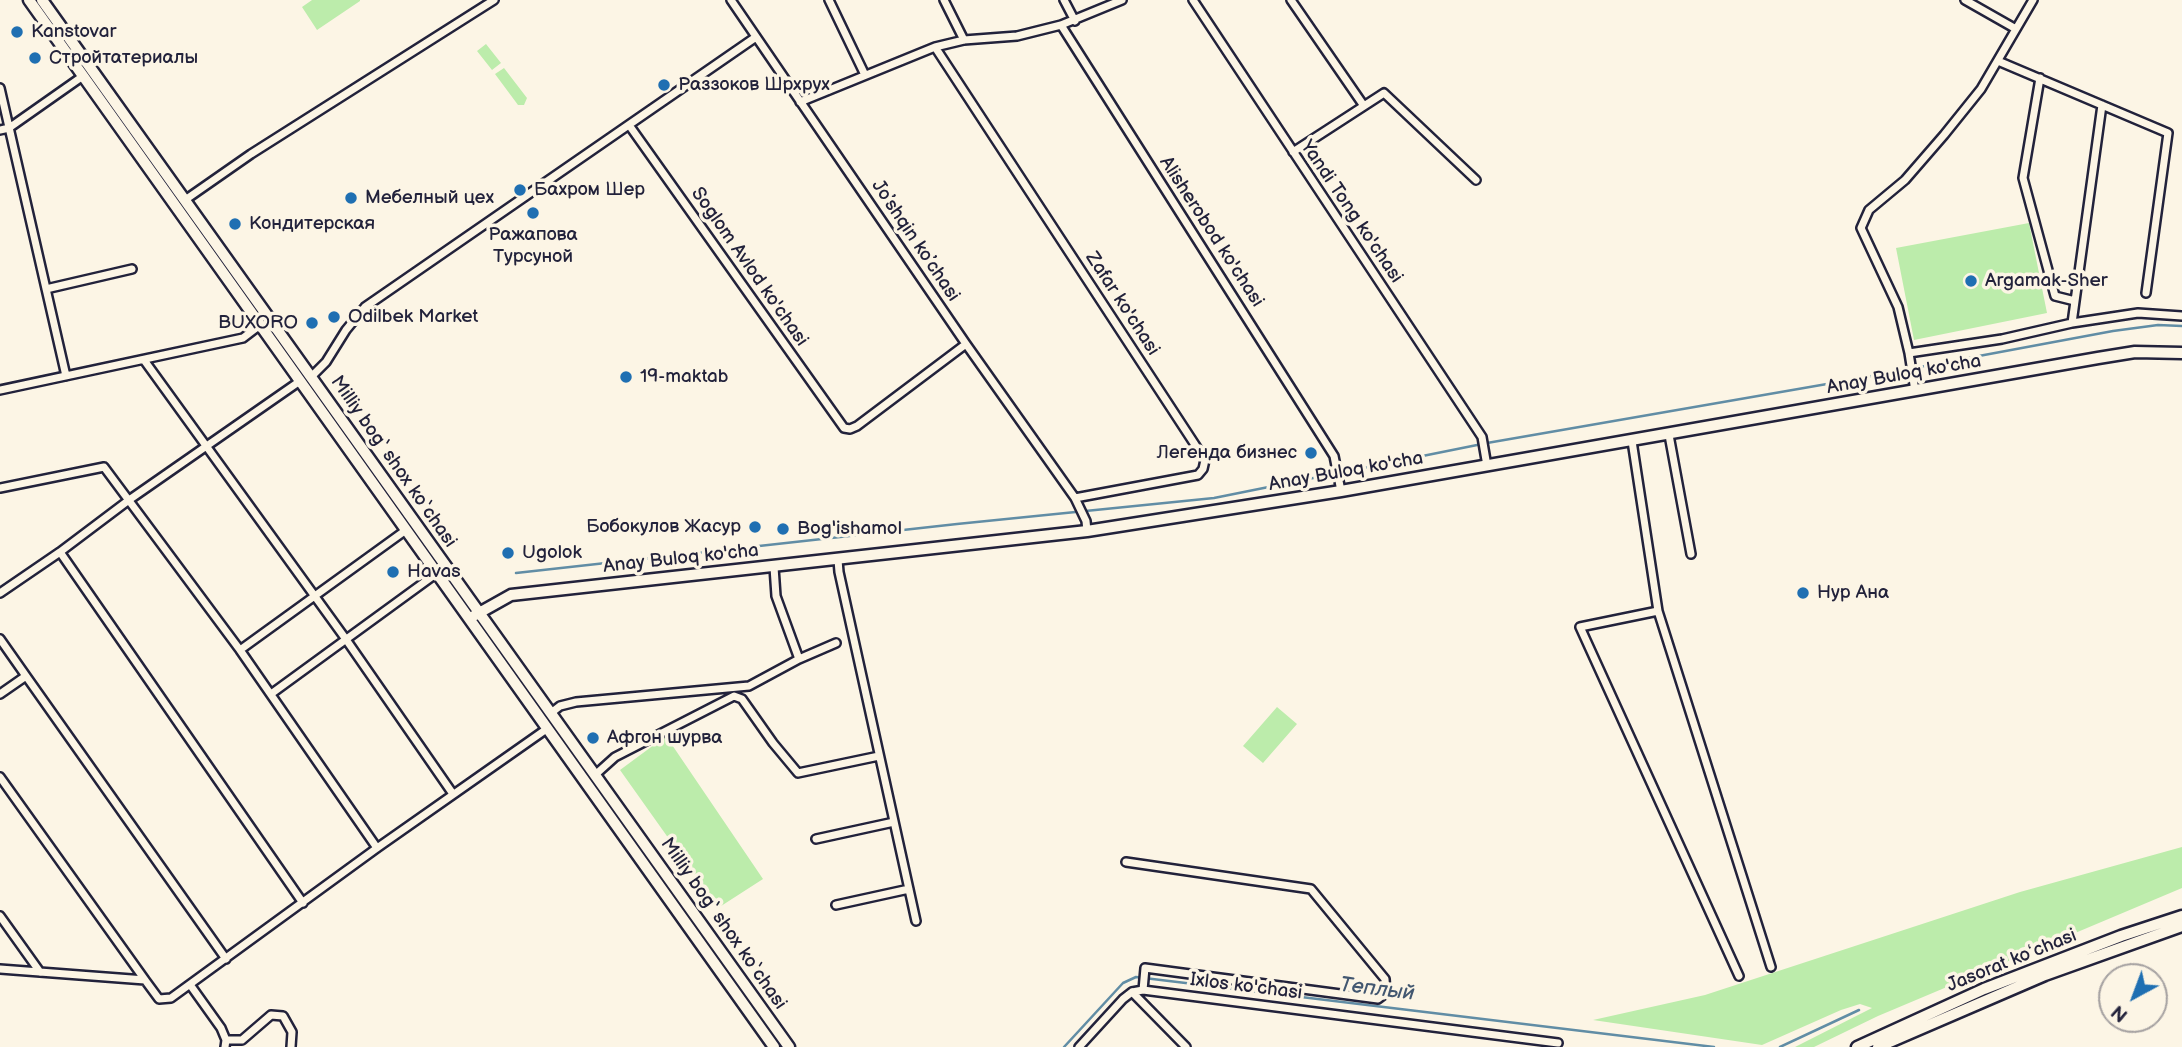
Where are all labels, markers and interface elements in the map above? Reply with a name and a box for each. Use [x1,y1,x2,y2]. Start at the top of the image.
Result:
place label: Kanstovar [31,21,116,43]
marker: Kanstovar [9,24,25,40]
place label: Стройтатериалы [49,47,198,69]
marker: Стройтатериалы [27,50,43,66]
place label: Раззоков Шрхрух [678,74,830,96]
marker: Раззоков Шрхрух [656,77,672,93]
street label: Yandi Tong ko'chasi [1295,136,1407,288]
street label: Alisherobod ko'chasi [1154,152,1268,312]
street label: Joʼshqin koʼchasi [866,176,964,306]
place label: Бахром Шер [534,179,645,201]
marker: Бахром Шер [512,182,528,198]
street label: Soglom Avlod ko'chasi [686,183,812,351]
place label: Мебелный цех [365,187,494,209]
marker: Мебелный цех [343,190,359,206]
marker: Ражапова Турсуной [525,205,541,221]
place label: Кондитерская [249,213,375,235]
marker: Кондитерская [227,216,243,232]
place label: Ражапова Турсуной [488,224,578,268]
street label: Zafar ko'chasi [1080,248,1164,360]
place label: Argamak-Sher [1985,270,2108,292]
marker: Argamak-Sher [1963,273,1979,289]
place label: Odilbek Market [348,306,478,328]
marker: Odilbek Market [326,309,342,325]
place label: BUXORO [218,312,298,334]
marker: BUXORO [304,315,320,331]
street label: Anay Buloq ko'cha [1825,350,1983,400]
place label: 19-maktab [640,366,728,388]
marker: 19-maktab [618,369,634,385]
street label: Milliy bog‘ shox ko‘chasi [325,372,461,552]
place label: Легенда бизнес [1157,442,1297,464]
marker: Легенда бизнес [1303,445,1319,461]
street label: Anay Buloq ko'cha [1267,447,1425,497]
place label: Бобокулов Жасур [586,516,741,538]
place label: Bog'ishamol [797,518,902,540]
marker: Бобокулов Жасур [747,519,763,535]
marker: Bog'ishamol [775,521,791,537]
street label: Anay Buloq ko'cha [602,539,760,579]
place label: Ugolok [522,542,582,564]
marker: Ugolok [500,545,516,561]
place label: Havas [407,561,461,583]
marker: Havas [385,564,401,580]
place label: Нур Ана [1817,582,1889,604]
marker: Нур Ана [1795,585,1811,601]
place label: Афгон шурва [607,727,722,749]
marker: Афгон шурва [585,730,601,746]
street label: Milliy bog‘ shox ko‘chasi [655,834,791,1014]
street label: Jasorat koʻchasi [1944,925,2080,997]
north arrow [2098,963,2168,1033]
street label: Ixlos ko'chasi [1189,969,1303,1005]
water label: Теплый [1338,973,1416,1007]
text: N [2107,999,2133,1026]

